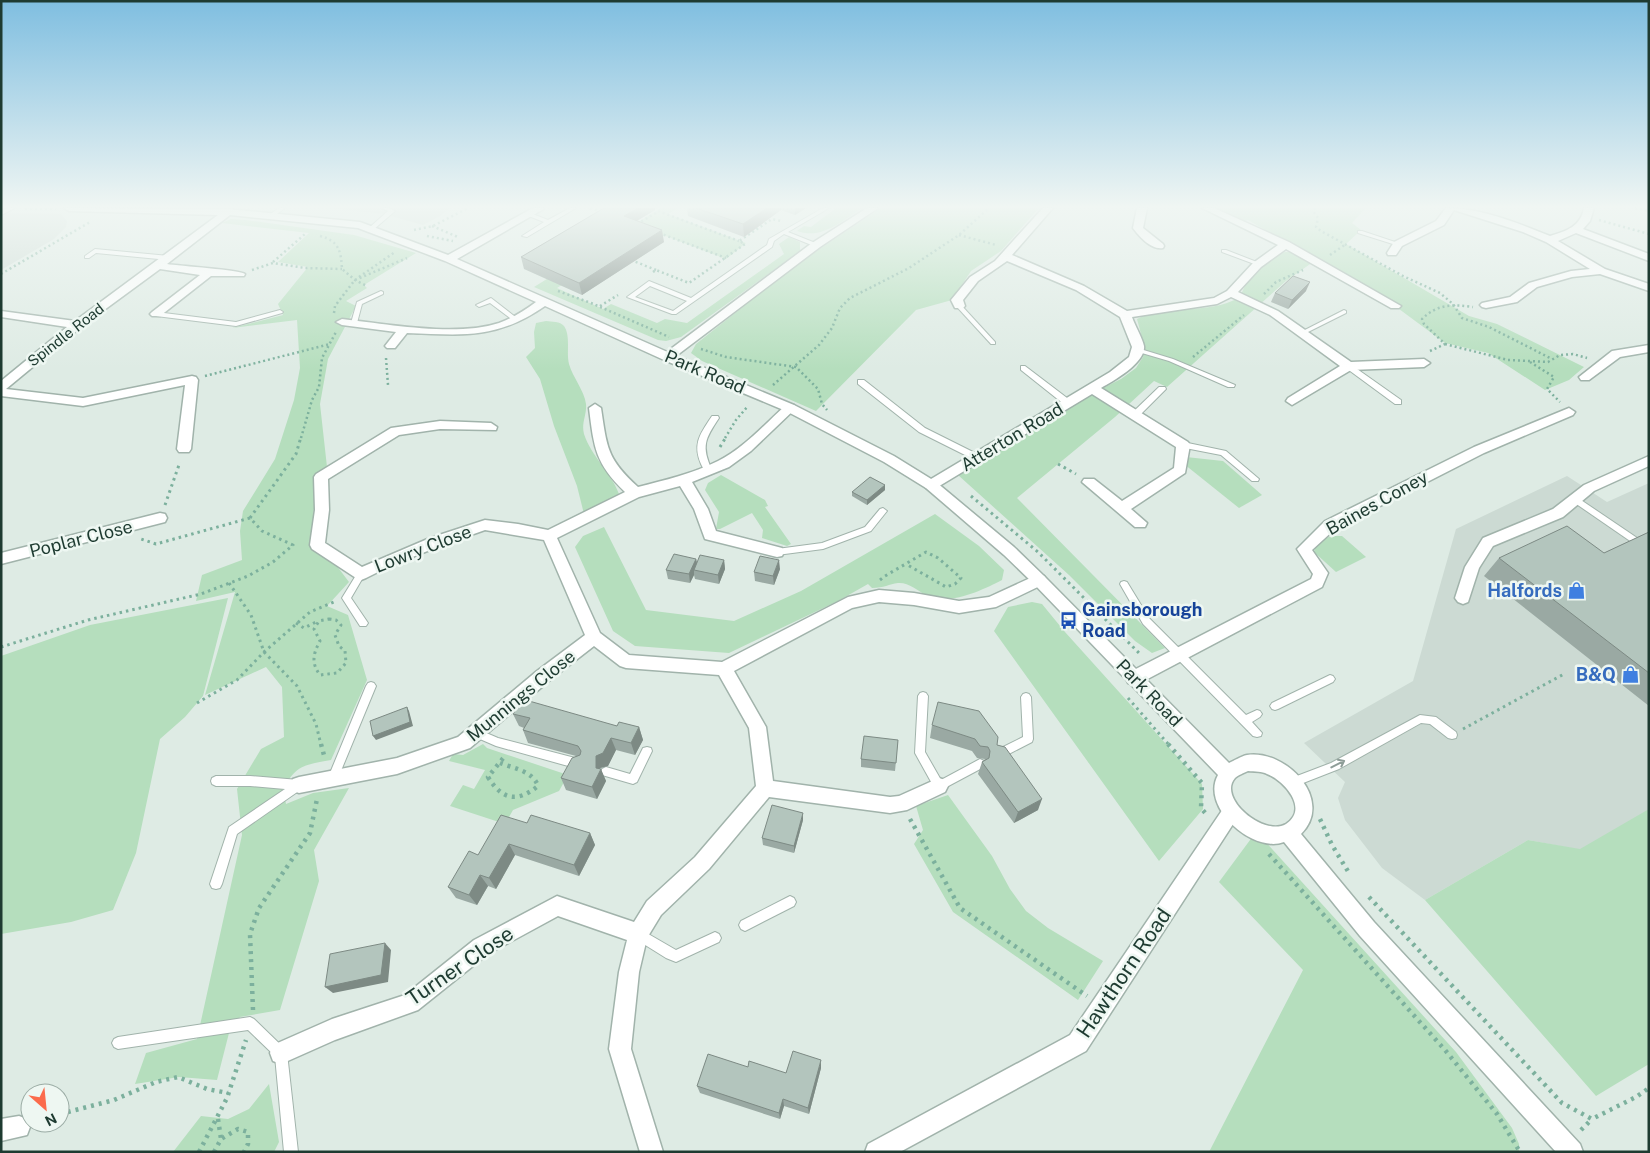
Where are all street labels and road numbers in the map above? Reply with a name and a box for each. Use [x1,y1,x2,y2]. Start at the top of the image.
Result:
street label: Spindle Road [24,300,107,370]
street label: Park Road [662,345,749,398]
street label: Atterton Road [957,398,1067,475]
street label: Baines Coney [1322,466,1432,539]
street label: Poplar Close [27,516,135,561]
street label: Lowry Close [371,520,474,577]
street label: Munnings Close [462,645,579,746]
street label: Park Road [1112,655,1187,731]
street label: Hawthorn Road [1071,903,1176,1042]
street label: Turner Close [401,921,518,1011]

